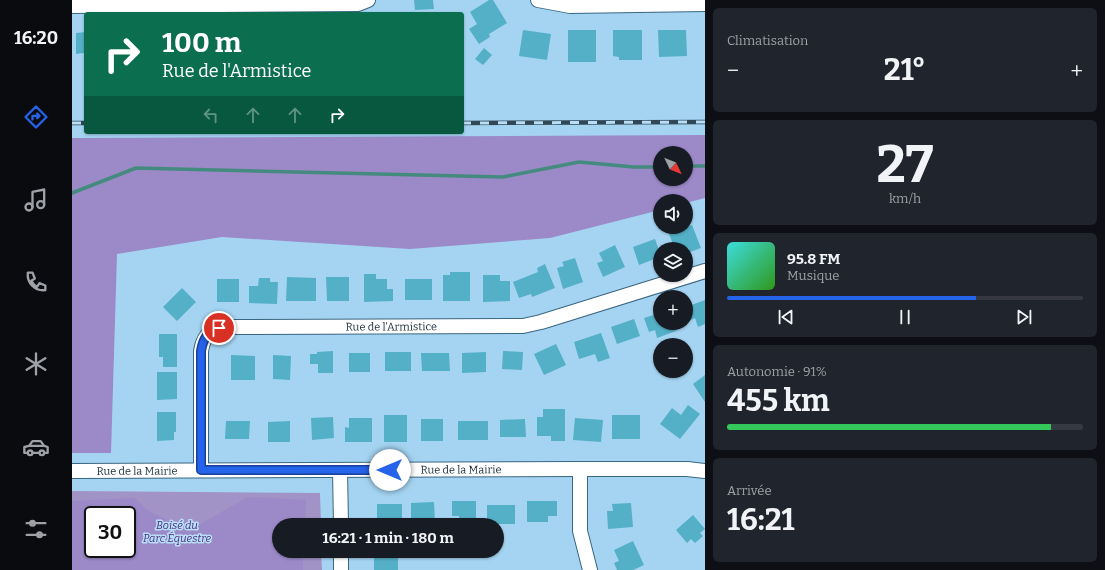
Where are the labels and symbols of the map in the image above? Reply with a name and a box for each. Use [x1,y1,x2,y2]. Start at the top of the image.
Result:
north arrow [653,146,693,186]
pin [202,311,236,345]
street label: Rue de l'Armistice [346,320,437,333]
position arrow [369,449,411,491]
street label: Rue de la Mairie [420,463,502,476]
street label: Rue de la Mairie [96,464,178,477]
speed limit sign: 30 [84,506,136,558]
park label: Boisé du Parc Équestre [143,519,212,545]

